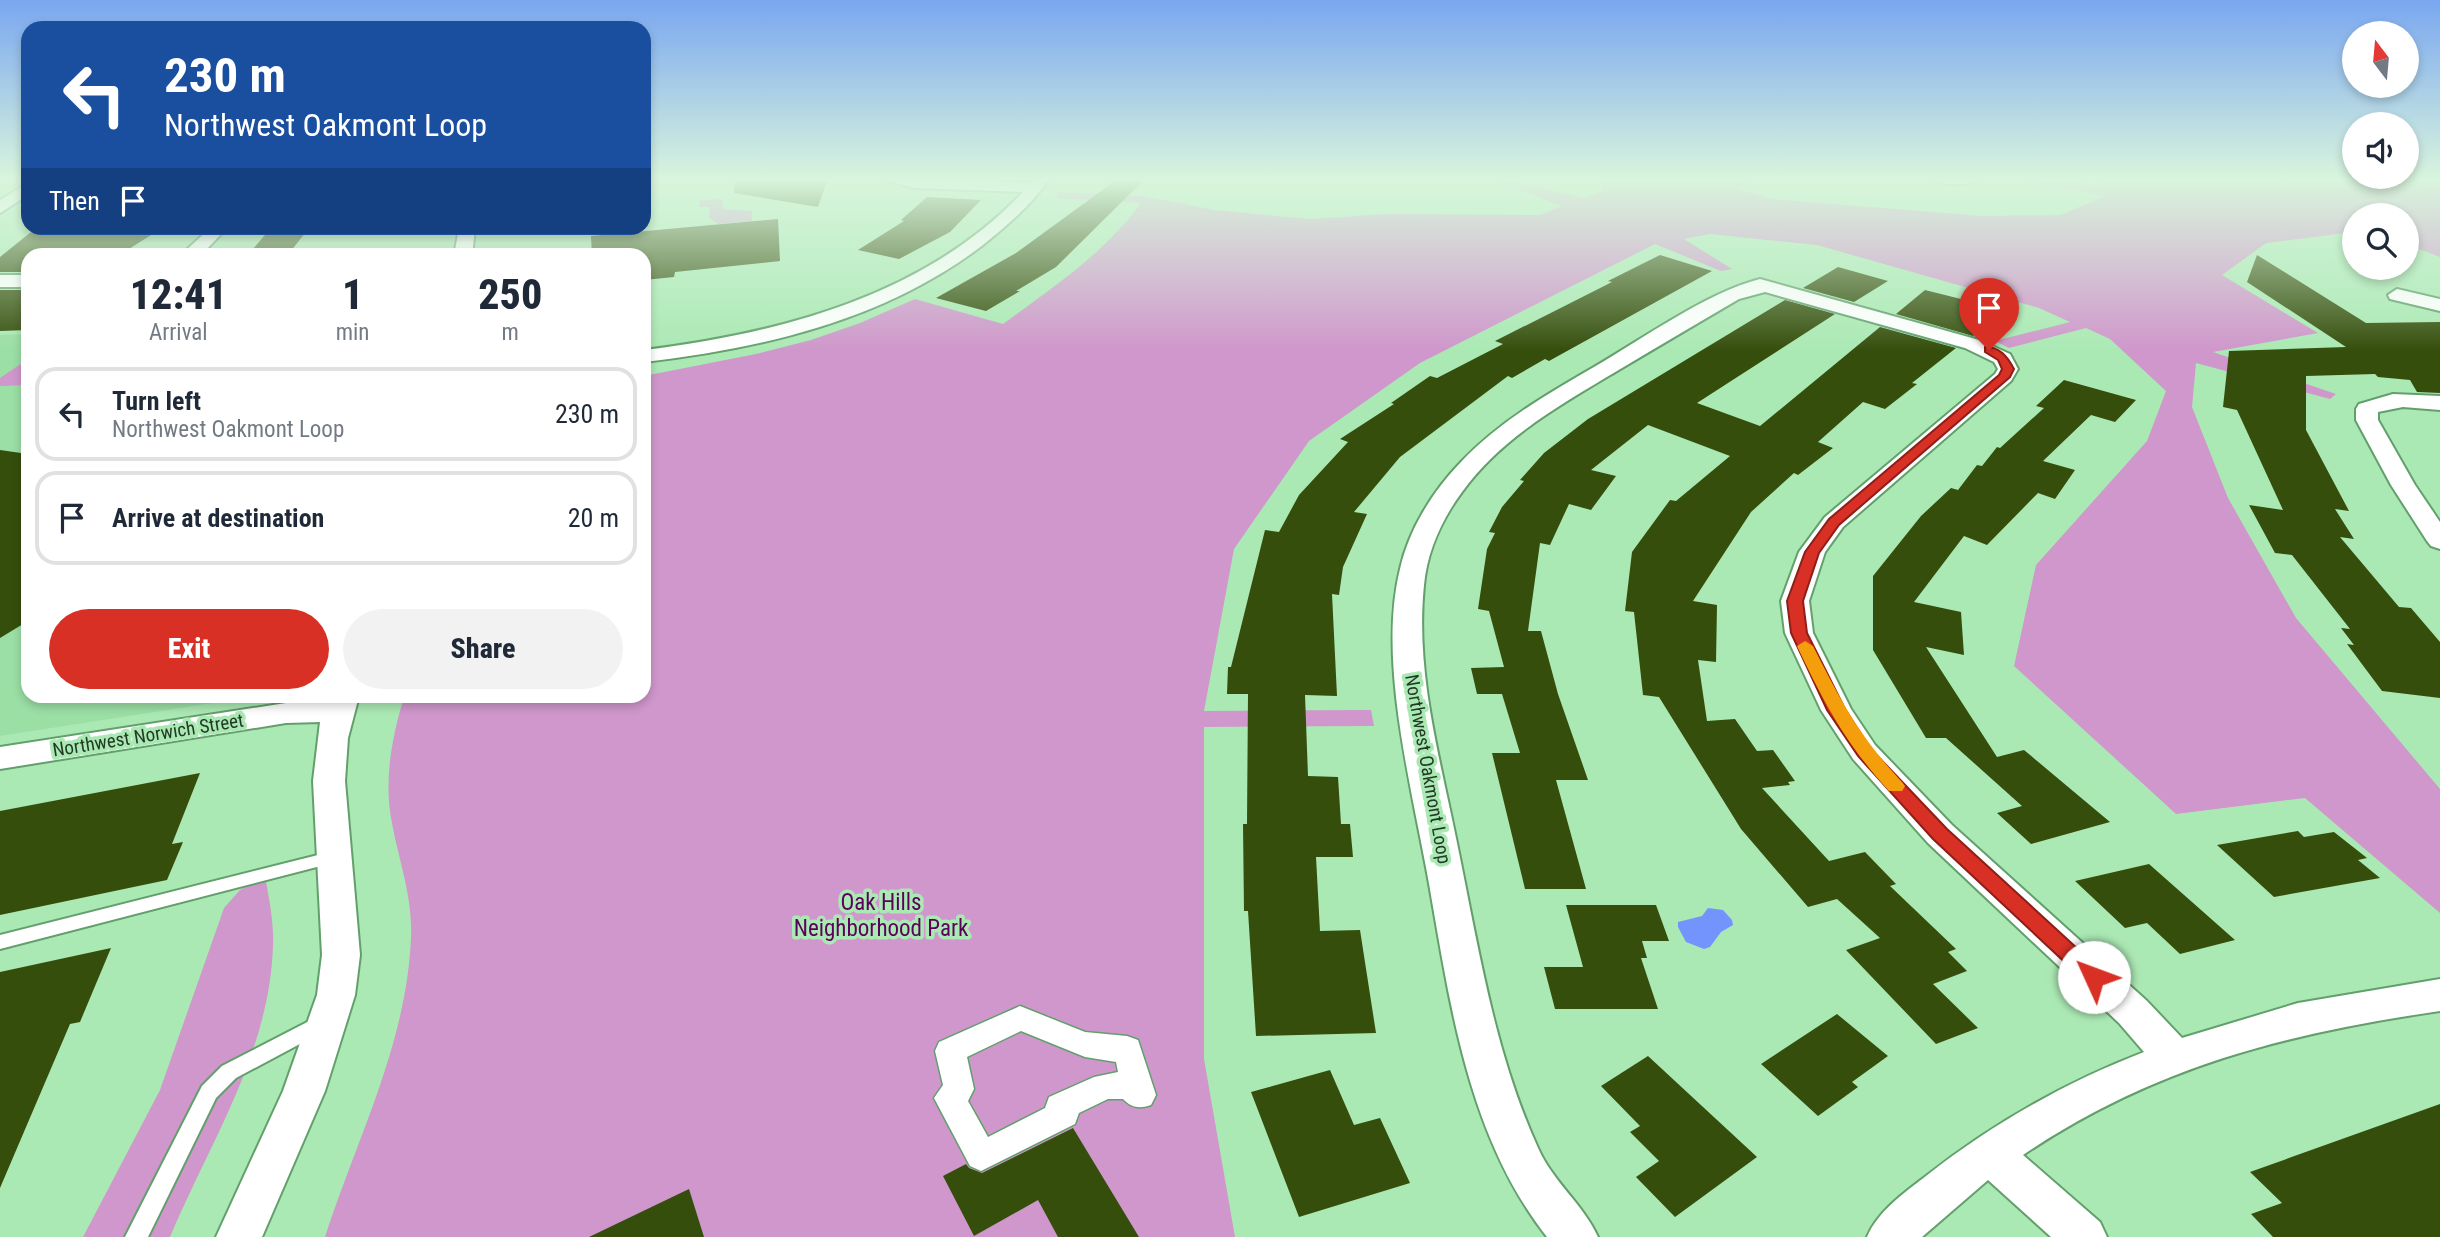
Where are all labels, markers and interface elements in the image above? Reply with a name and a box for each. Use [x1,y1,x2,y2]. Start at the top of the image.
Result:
north arrow [2342,21,2418,98]
map controls [2342,21,2419,280]
text: 230 m [164,47,286,104]
icon: left [49,49,140,140]
text: Northwest Oakmont Loop [164,106,487,144]
button: sound [2342,112,2419,189]
icon: arrive [114,182,152,220]
text: Then [49,186,100,216]
button: search [2342,203,2419,280]
text: 12:41 [130,270,227,319]
text: 1 [342,270,363,319]
text: 250 [478,270,542,319]
pin [1959,278,2019,350]
icon: arrive [1970,289,2008,327]
text: Arrival [149,319,208,346]
text: min [336,319,369,346]
text: m [502,319,519,346]
text: Turn left [112,386,201,416]
icon: left [53,395,91,433]
text: 230 m [555,399,619,429]
text: Northwest Oakmont Loop [112,416,344,443]
icon: arrive [53,499,91,537]
text: Arrive at destination [112,503,324,533]
text: 20 m [568,503,619,533]
button: Exit [49,609,329,689]
button: Share [343,609,623,689]
street label: Northwest Oakmont Loop [1400,673,1456,865]
street label: Northwest Norwich Street [51,709,245,761]
park label: Oak Hills Neighborhood Park [794,889,969,942]
position arrow [2057,940,2131,1014]

